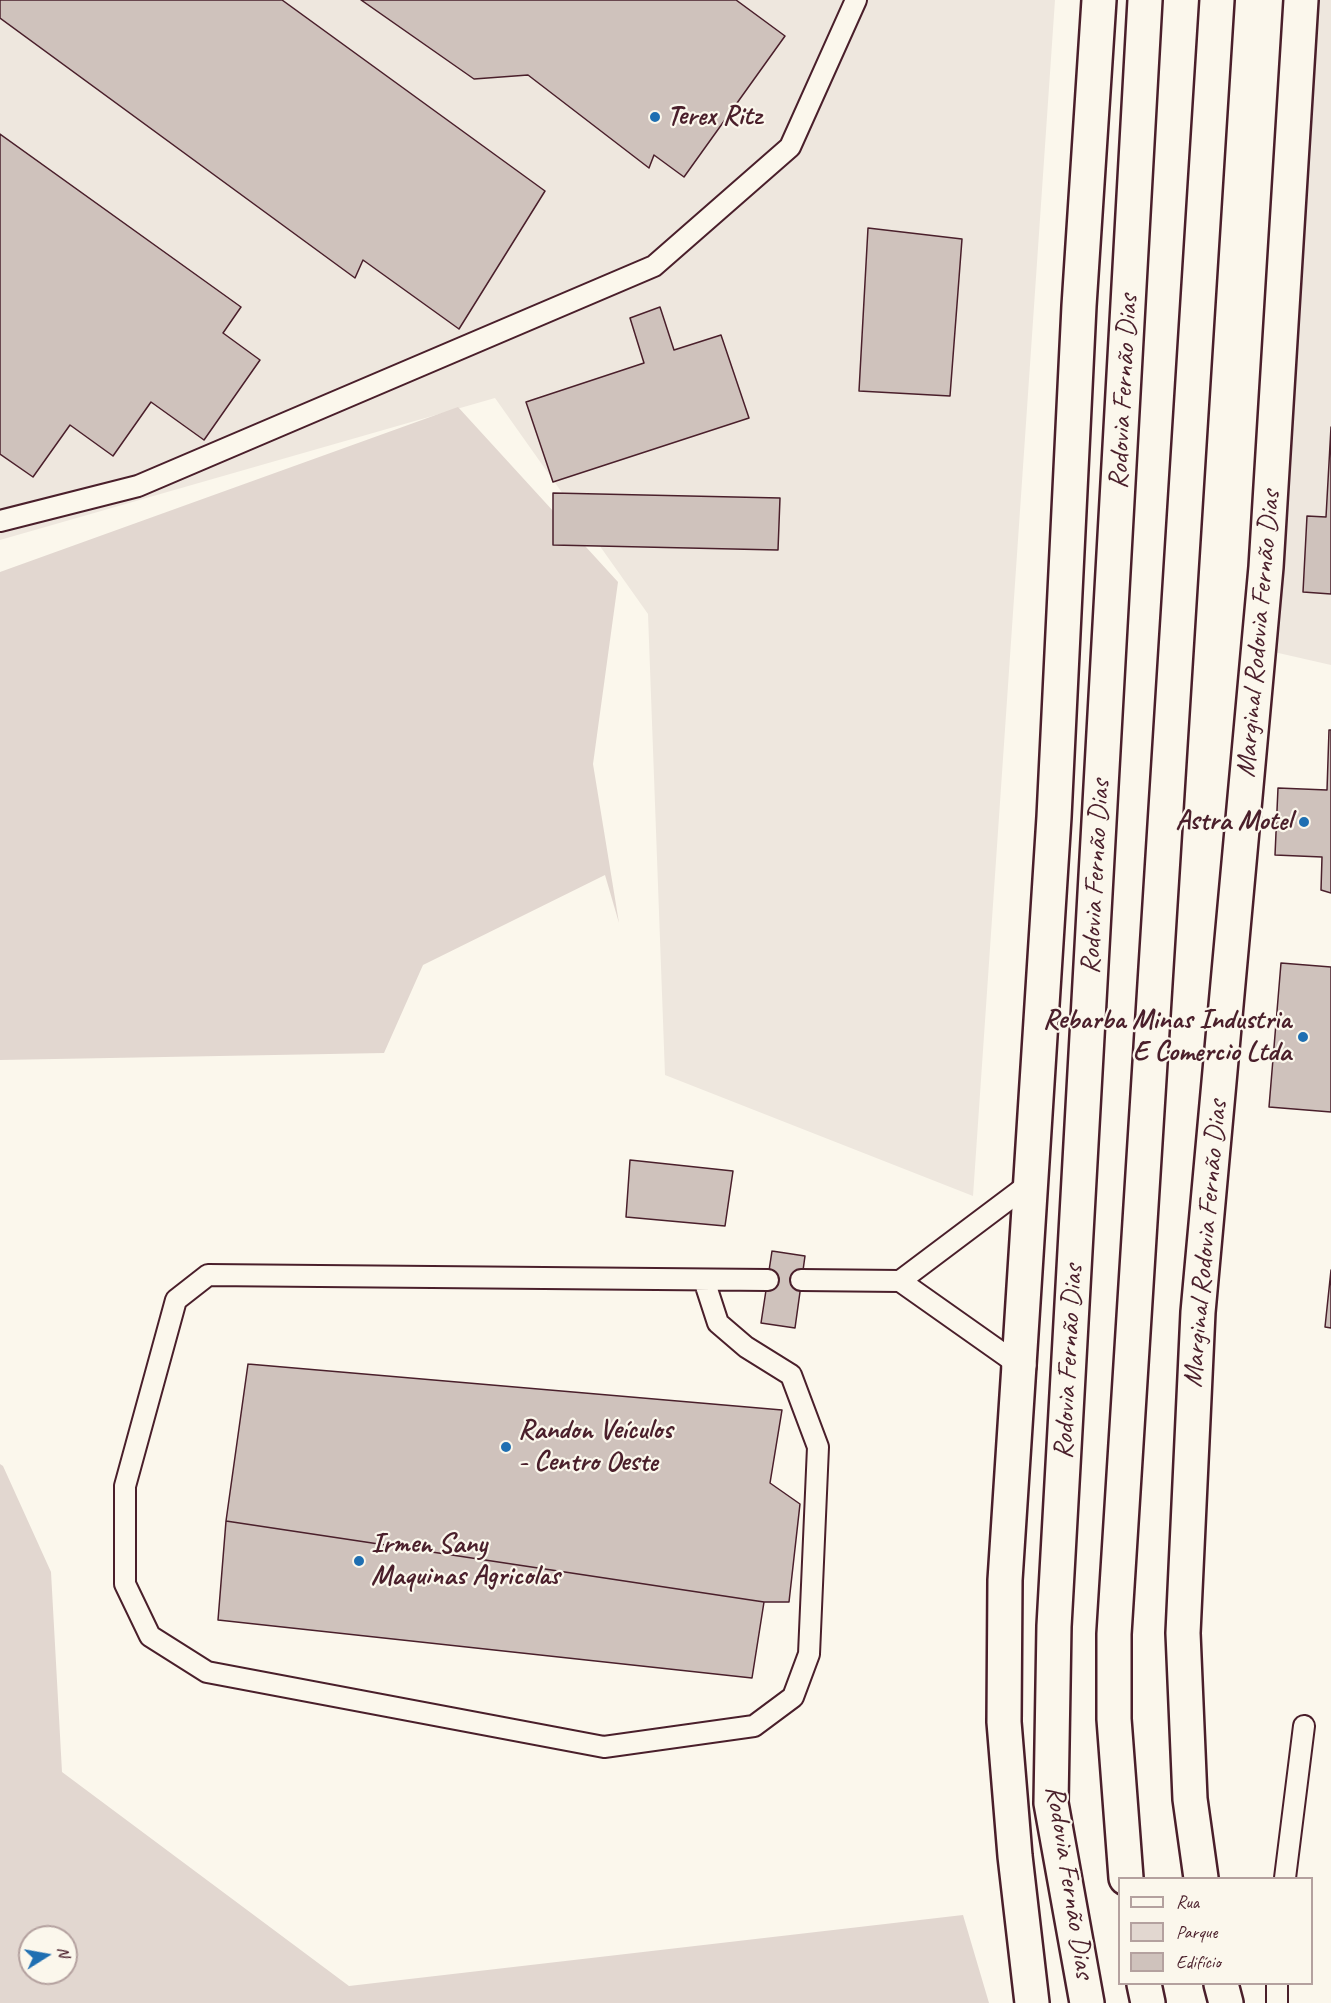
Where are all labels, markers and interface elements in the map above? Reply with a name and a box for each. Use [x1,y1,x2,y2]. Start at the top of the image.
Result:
place label: Terex Ritz [667,100,761,134]
marker: Terex Ritz [648,110,662,124]
street label: Rodovia Fernão Dias [1102,294,1146,490]
street label: Marginal Rodovia Fernão Dias [1230,489,1288,779]
street label: Rodovia Fernão Dias [1074,779,1118,975]
place label: Astra Motel [1175,805,1292,839]
marker: Astra Motel [1297,815,1311,829]
place label: Rebarba Minas Industria E Comercio Ltda [1043,1004,1291,1070]
marker: Rebarba Minas Industria E Comercio Ltda [1296,1030,1310,1044]
street label: Marginal Rodovia Fernão Dias [1177,1099,1235,1389]
street label: Rodovia Fernão Dias [1047,1264,1091,1460]
place label: Randon Veículos - Centro Oeste [518,1414,672,1480]
marker: Randon Veículos - Centro Oeste [499,1440,513,1454]
place label: Irmen Sany Maquinas Agricolas [371,1528,560,1594]
marker: Irmen Sany Maquinas Agricolas [352,1554,366,1568]
street label: Rodovia Fernão Dias [1037,1783,1101,1981]
legend [1118,1877,1313,1985]
text: Rua [1176,1891,1199,1913]
text: Parque [1176,1921,1217,1943]
north arrow [18,1925,78,1985]
text: N [53,1945,74,1959]
text: Edifício [1176,1951,1221,1973]

